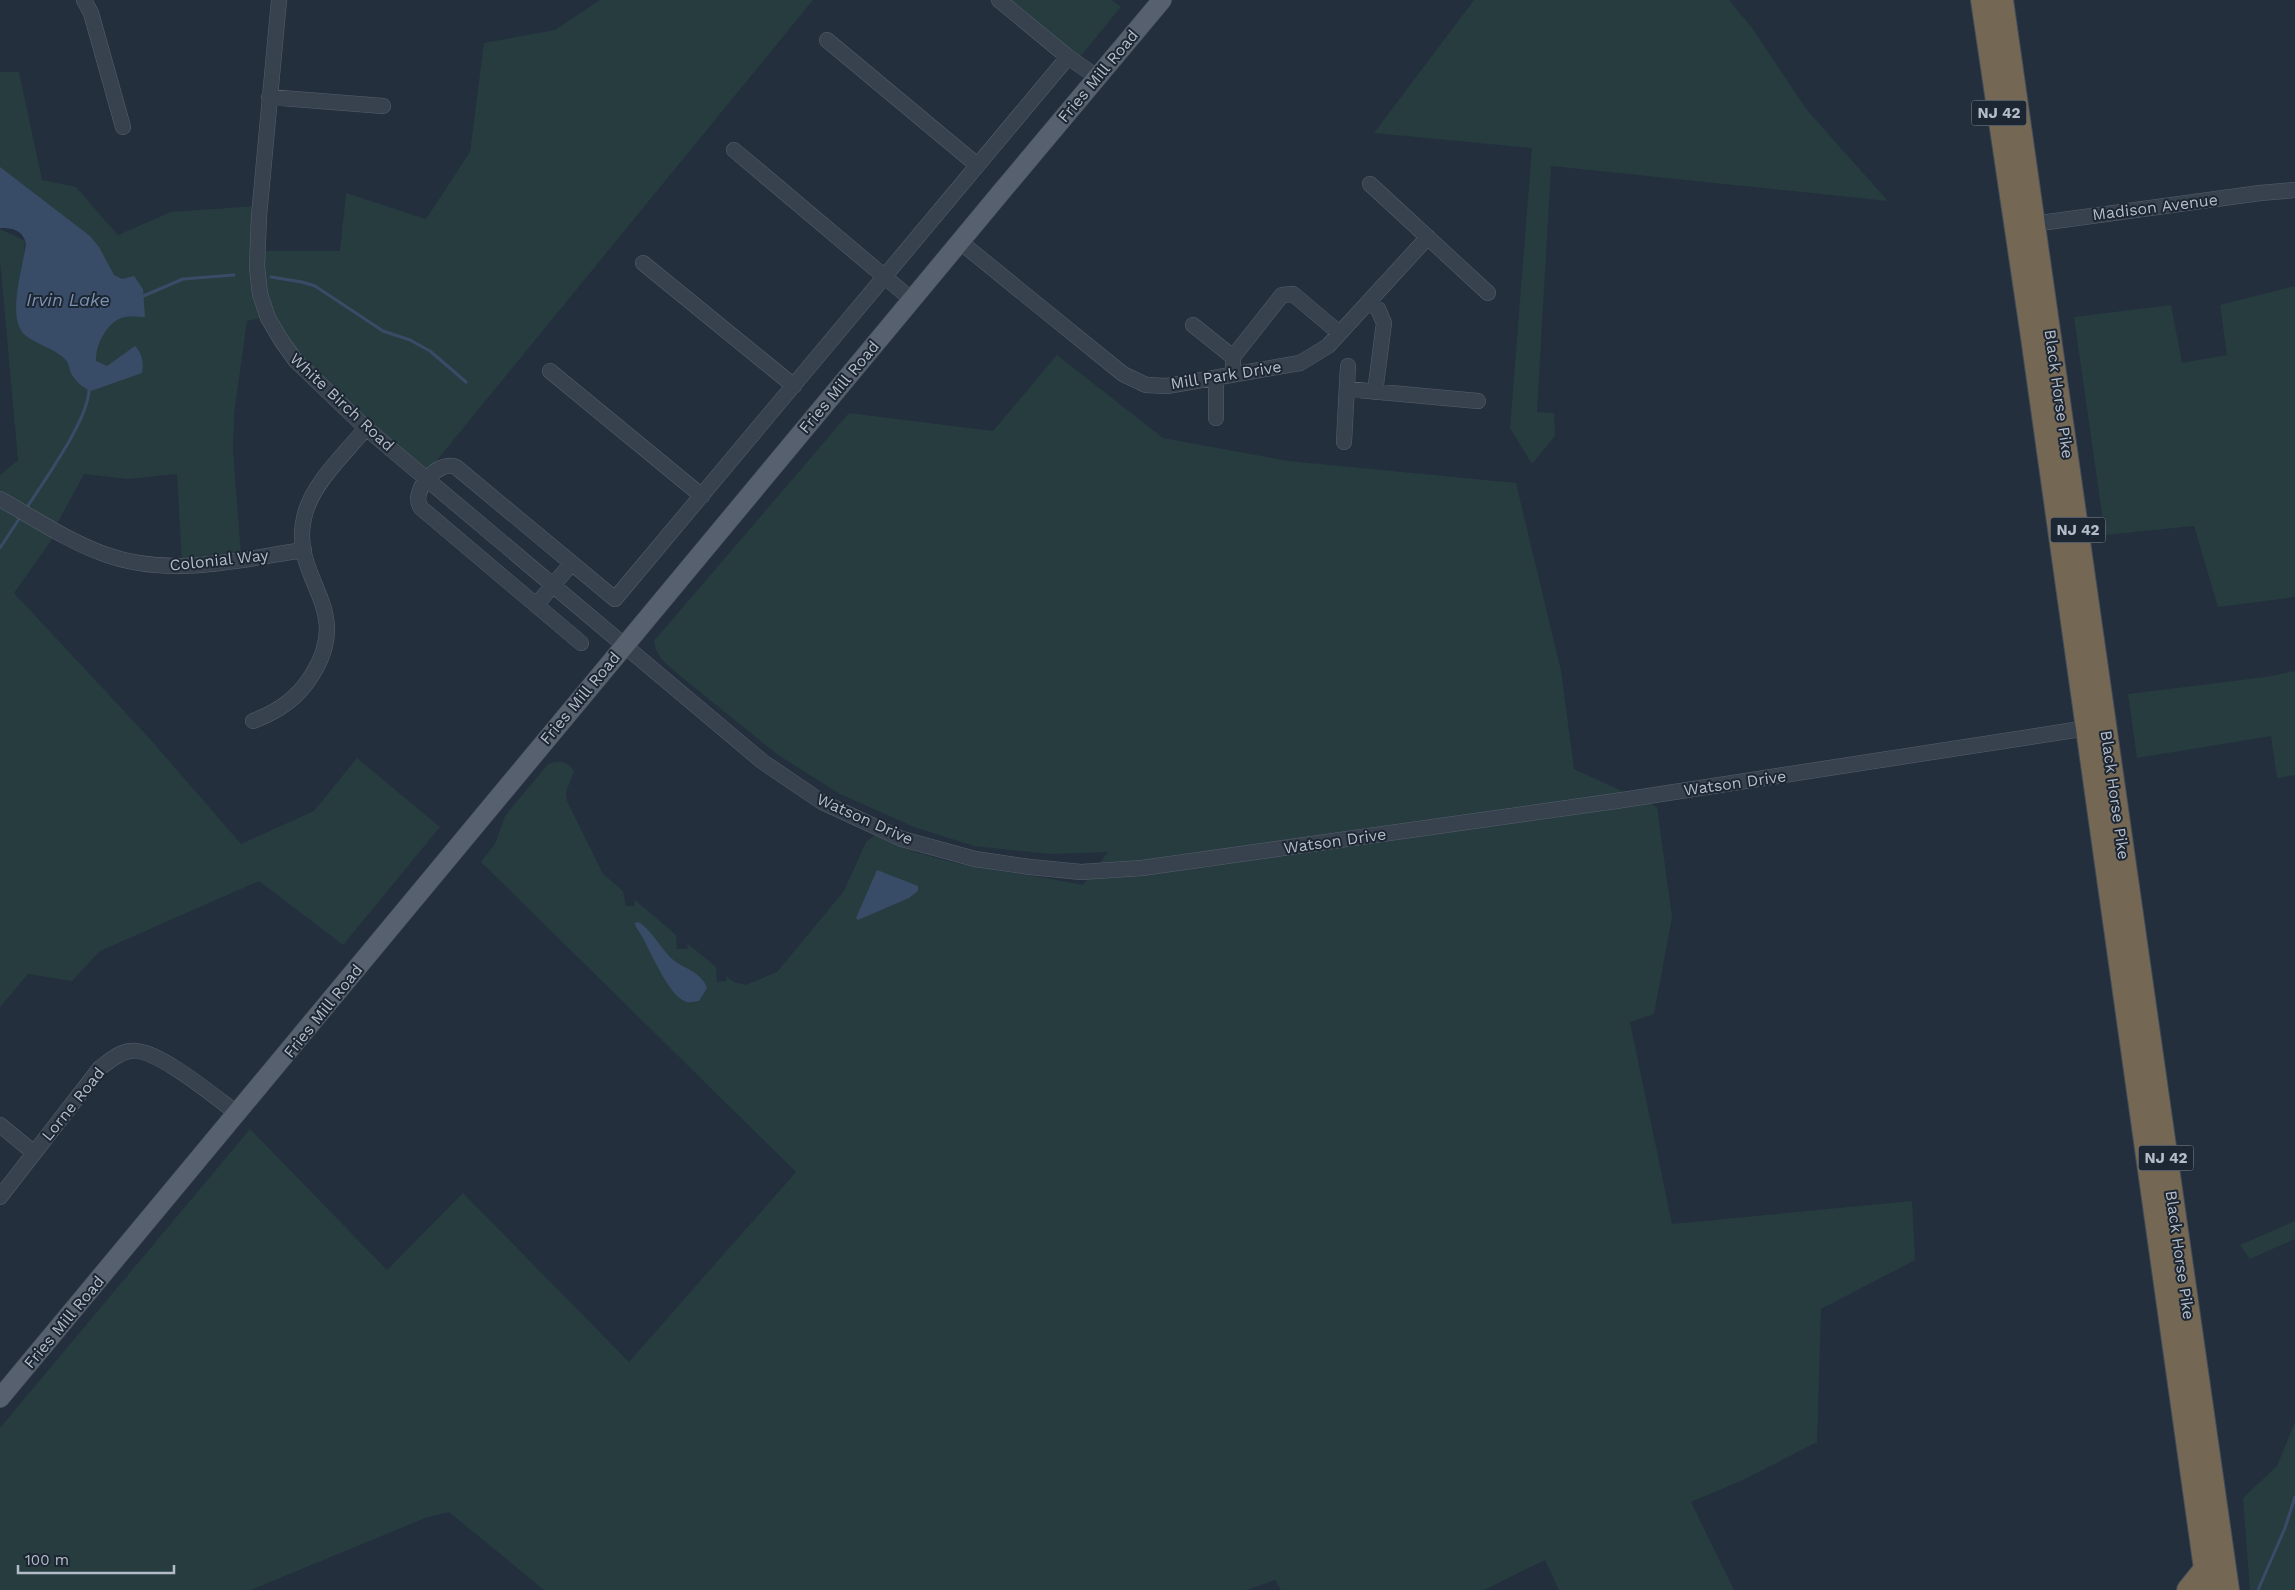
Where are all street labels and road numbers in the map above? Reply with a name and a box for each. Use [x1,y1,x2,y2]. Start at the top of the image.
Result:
street label: Fries Mill Road [1054,26,1142,126]
road number: NJ 42 [1972,100,2026,126]
street label: Madison Avenue [2091,190,2219,224]
street label: Black Horse Pike [2041,328,2077,460]
street label: Fries Mill Road [795,337,883,437]
street label: White Birch Road [286,349,398,455]
street label: Mill Park Drive [1169,357,1283,393]
road number: NJ 42 [2050,518,2106,542]
street label: Colonial Way [169,545,270,575]
street label: Fries Mill Road [536,648,624,748]
street label: Black Horse Pike [2097,729,2133,861]
street label: Watson Drive [1682,766,1788,800]
street label: Watson Drive [814,789,916,849]
street label: Watson Drive [1282,824,1388,858]
street label: Fries Mill Road [280,960,366,1062]
street label: Lorne Road [38,1063,108,1145]
road number: NJ 42 [2138,1146,2194,1170]
street label: Black Horse Pike [2162,1189,2198,1321]
street label: Fries Mill Road [20,1272,108,1372]

